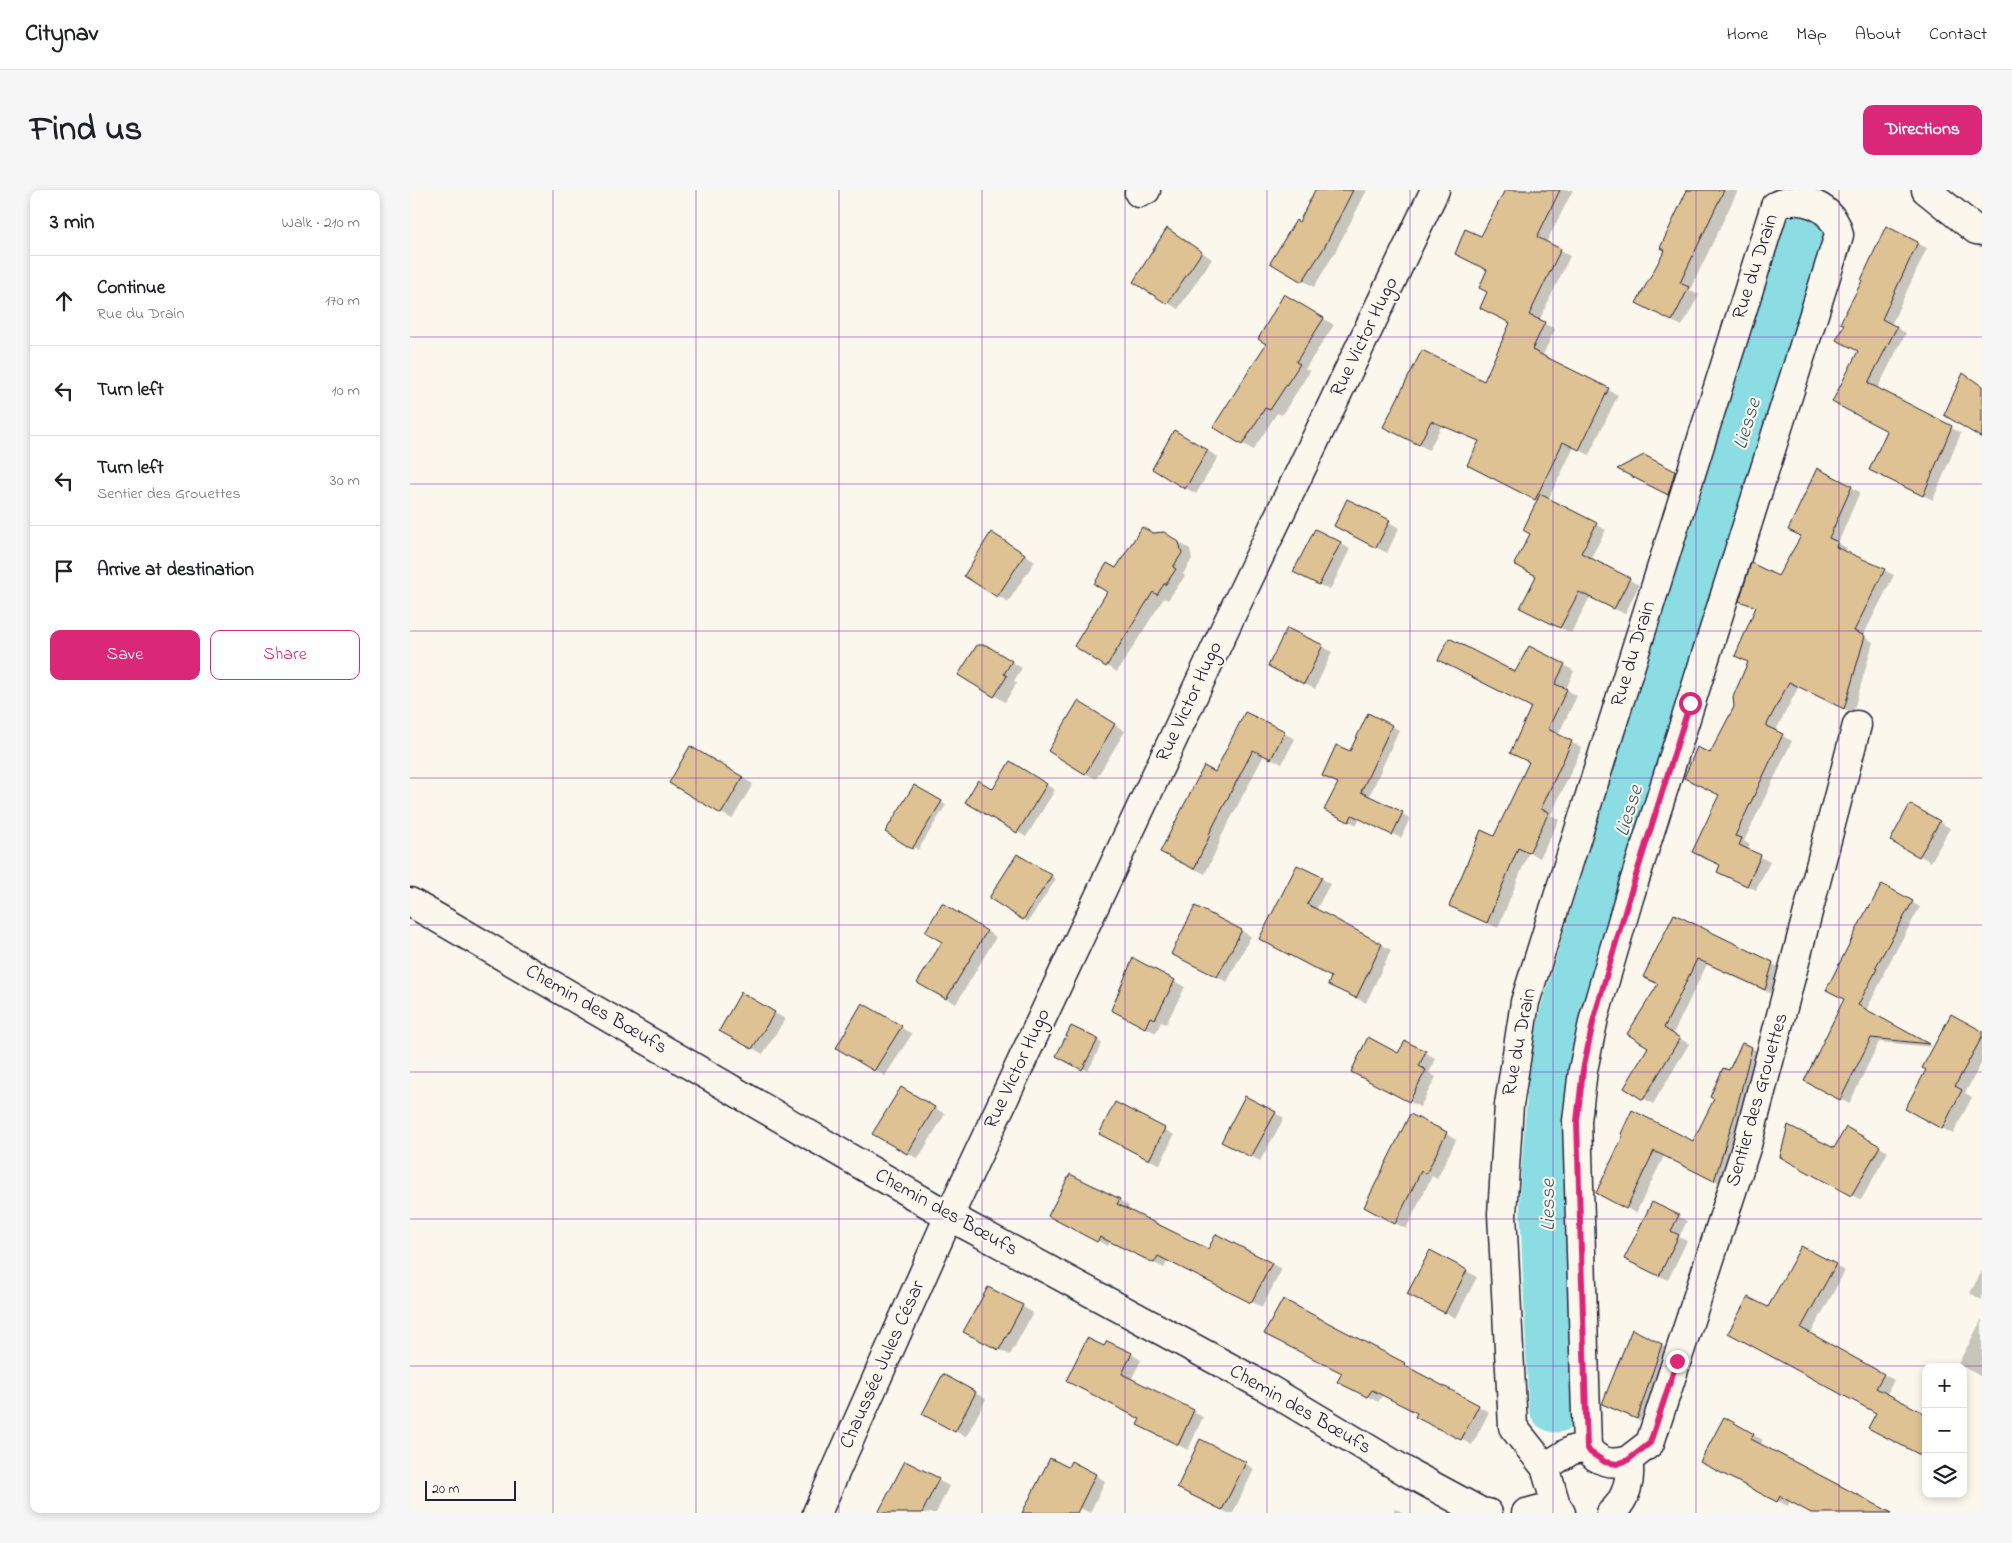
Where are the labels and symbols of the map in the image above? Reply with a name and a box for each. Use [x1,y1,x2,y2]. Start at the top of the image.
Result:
street label: Rue du Drain [1725,210,1787,323]
street label: Rue Victor Hugo [1323,272,1407,402]
water label: Liesse [1726,393,1770,453]
street label: Rue du Drain [1604,597,1664,710]
street label: Rue Victor Hugo [1149,637,1232,767]
route start [1679,692,1702,715]
water label: Liesse [1608,780,1652,840]
street label: Chemin des Bœufs [520,958,672,1062]
street label: Rue du Drain [1495,986,1545,1098]
street label: Rue Victor Hugo [977,1004,1060,1134]
street label: Sentier des Grouettes [1719,1010,1797,1190]
street label: Chemin des Bœufs [869,1162,1023,1264]
water label: Liesse [1534,1178,1564,1231]
street label: Chaussée Jules César [833,1275,934,1454]
route end [1666,1350,1689,1373]
street label: Chemin des Bœufs [1224,1358,1376,1462]
scale bar [425,1478,516,1501]

